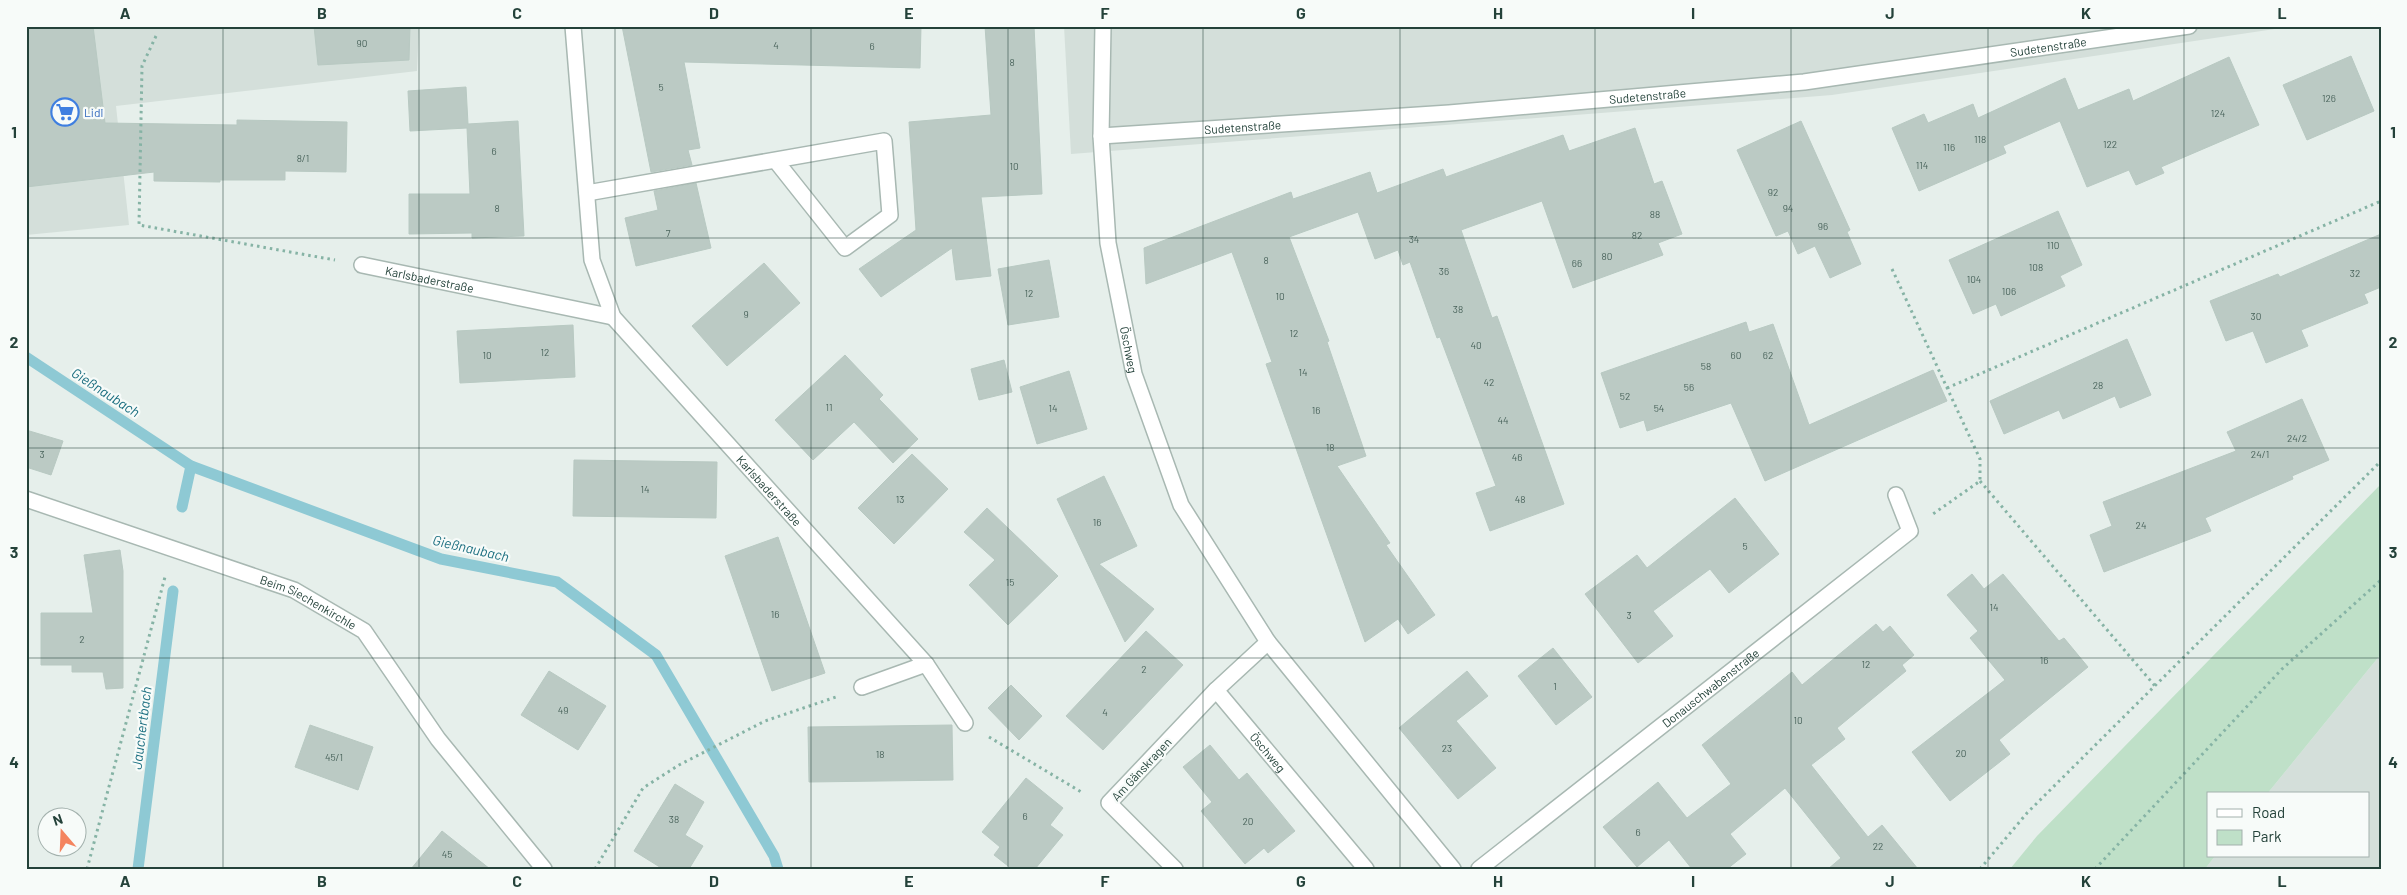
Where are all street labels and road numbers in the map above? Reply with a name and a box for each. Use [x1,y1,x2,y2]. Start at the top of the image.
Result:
street label: Sudetenstraße [2009,34,2087,59]
street label: Sudetenstraße [1608,85,1687,106]
street label: Sudetenstraße [1204,117,1282,136]
street label: Karlsbaderstraße [384,263,475,295]
street label: Öschweg [1118,325,1141,374]
street label: Karlsbaderstraße [734,452,805,529]
street label: Beim Siechenkirchle [258,572,359,632]
street label: Donauschwabenstraße [1659,645,1762,730]
street label: Öschweg [1248,730,1289,775]
street label: Am Gänskragen [1108,735,1174,803]

